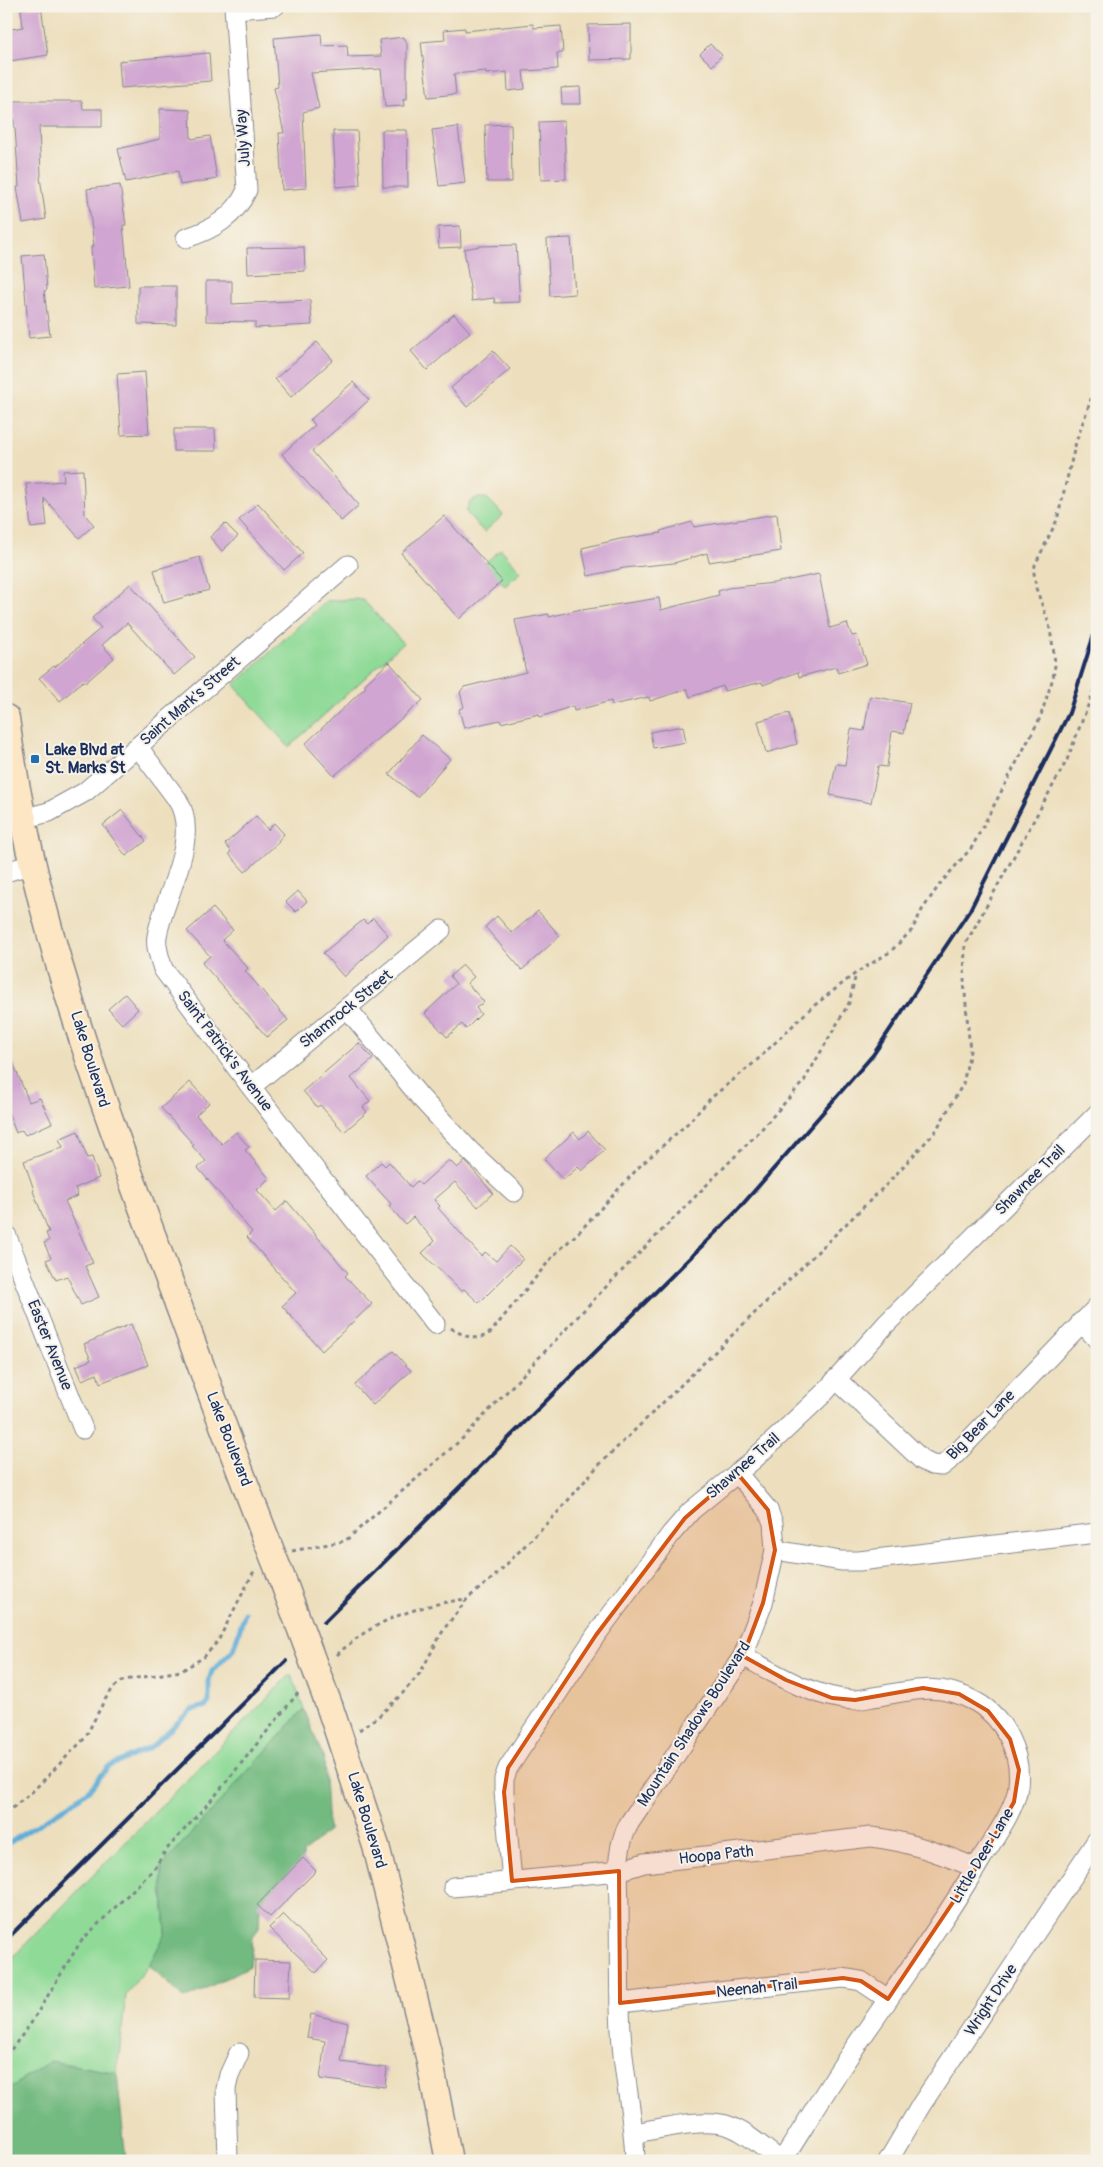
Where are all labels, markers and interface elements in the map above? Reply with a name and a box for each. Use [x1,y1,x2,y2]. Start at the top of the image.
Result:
street label: July Way [231,108,255,168]
street label: Saint Mark's Street [136,652,245,750]
place label: Lake Blvd at St. Marks St [45,740,126,778]
marker: Lake Blvd at St. Marks St [29,753,41,765]
street label: Shamrock Street [295,965,397,1053]
street label: Saint Patrick's Avenue [173,987,277,1115]
street label: Lake Boulevard [66,1008,114,1110]
street label: Shawnee Trail [991,1141,1069,1219]
street label: Easter Avenue [23,1297,77,1393]
street label: Big Bear Lane [943,1386,1020,1464]
street label: Lake Boulevard [202,1389,256,1489]
street label: Shawnee Trail [702,1428,784,1504]
street label: Mountain Shadows Boulevard [633,1638,755,1810]
street label: Lake Boulevard [343,1769,391,1871]
street label: Little Deer Lane [946,1805,1018,1907]
street label: Hoopa Path [678,1841,754,1869]
street label: Wright Drive [960,1960,1022,2040]
street label: Neenah Trail [715,1974,799,2002]

